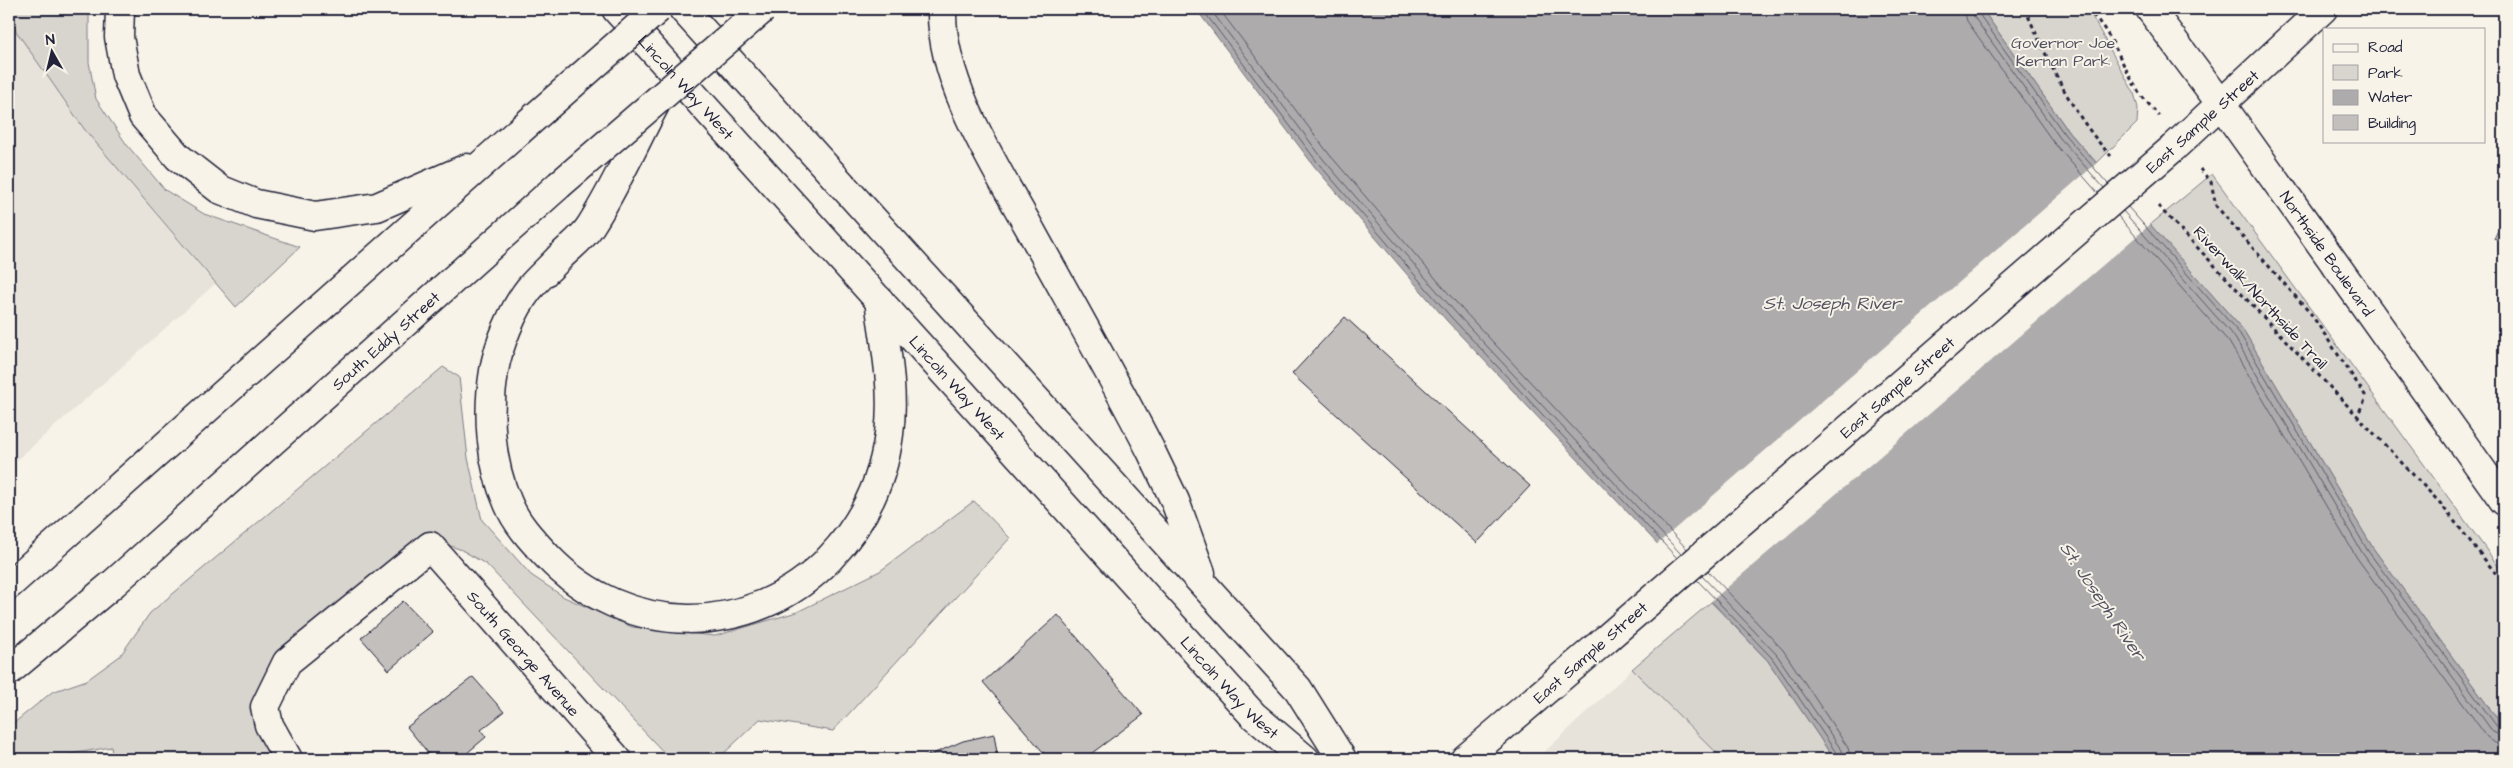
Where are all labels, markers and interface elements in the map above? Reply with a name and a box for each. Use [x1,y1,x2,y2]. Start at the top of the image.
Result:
north arrow [28,28,78,78]
legend [2323,28,2486,142]
text: N [45,30,56,51]
street label: Lincoln Way West [633,30,739,145]
park label: Governor Joe Kernan Park [2011,32,2115,72]
text: Road [2368,37,2403,58]
text: Park [2368,63,2403,84]
street label: East Sample Street [2141,65,2264,179]
text: Water [2368,87,2412,108]
text: Building [2368,113,2416,135]
street label: Northside Boulevard [2274,187,2379,321]
street label: Riverwalk/Northside Trail [2188,221,2332,374]
street label: South Eddy Street [327,286,445,395]
water label: St. Joseph River [1763,291,1903,316]
street label: Lincoln Way West [904,331,1010,446]
street label: East Sample Street [1836,332,1960,444]
water label: St. Joseph River [2054,537,2153,667]
street label: South George Avenue [462,586,585,722]
street label: East Sample Street [1529,596,1653,709]
street label: Lincoln Way West [1175,632,1284,745]

